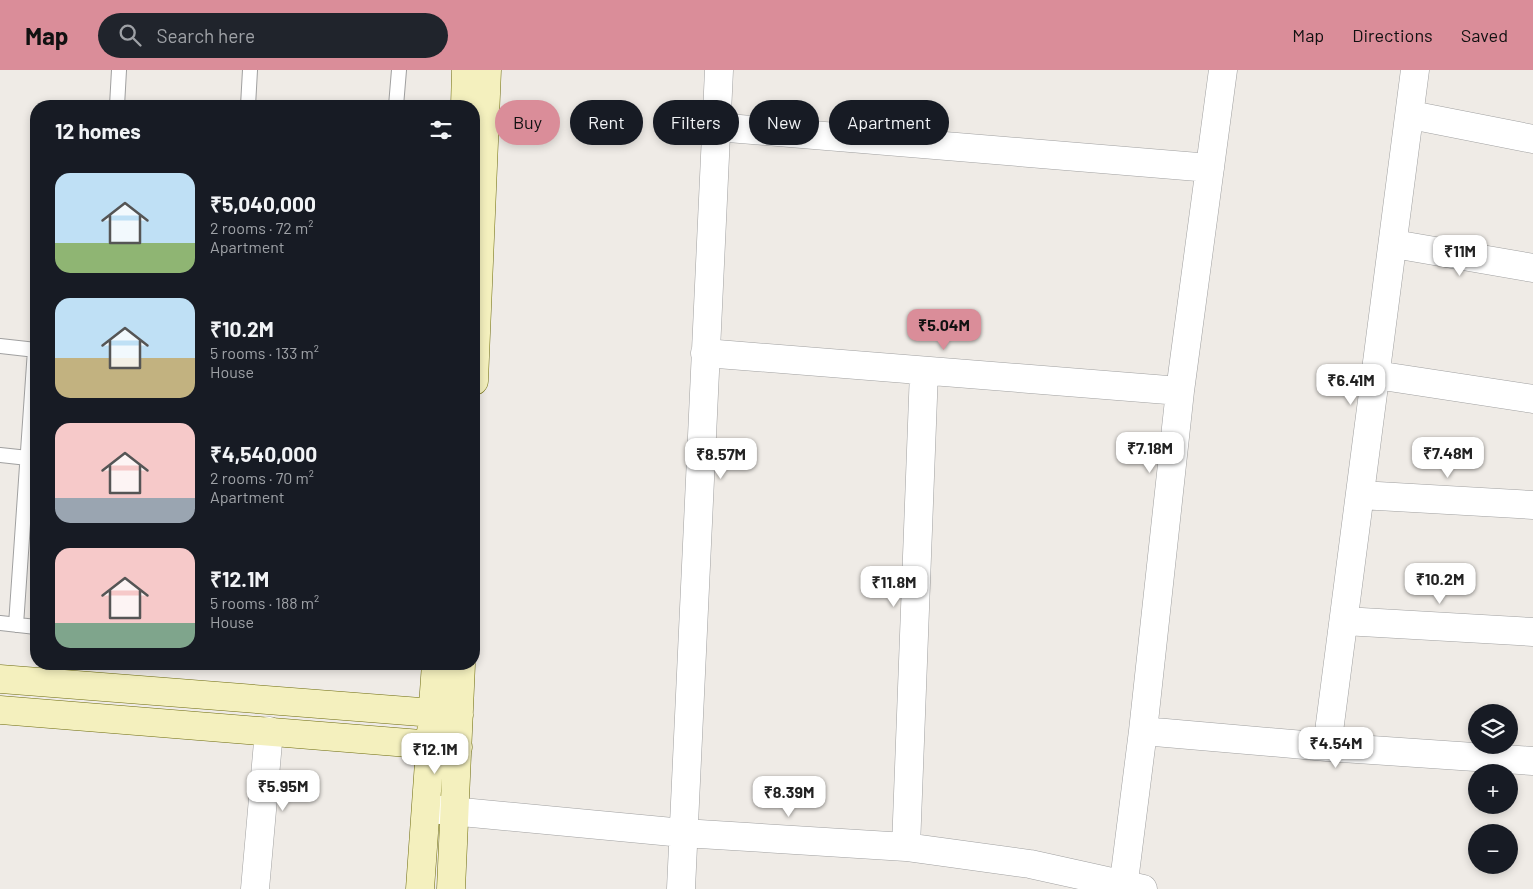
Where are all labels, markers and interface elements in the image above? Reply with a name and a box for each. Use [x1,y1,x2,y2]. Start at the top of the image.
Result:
search box [98,13,448,58]
text: Map [25,21,68,50]
icon: search [116,21,144,49]
text: Search here [156,24,255,47]
text: Map [1292,24,1324,46]
text: Directions [1352,24,1433,46]
text: Saved [1461,24,1508,46]
chip: Buy [495,100,560,145]
chip: Rent [570,100,643,145]
chip: Filters [653,100,739,145]
chip: New [749,100,819,145]
chip: Apartment [829,100,949,145]
icon: filters [427,116,455,144]
text: 12 homes [55,118,141,143]
text: ₹5,040,000 [210,191,316,216]
icon: home [95,193,155,253]
text: 2 rooms · 72 m² [210,218,313,237]
pin: ₹11M [1430,234,1490,277]
text: Apartment [210,237,285,256]
text: ₹11M [1444,241,1476,260]
pin: ₹5.04M [903,308,985,351]
text: ₹5.04M [918,315,970,334]
text: ₹10.2M [210,316,274,341]
icon: home [95,318,155,378]
text: 5 rooms · 133 m² [210,343,319,362]
text: House [210,362,254,381]
pin: ₹6.41M [1310,364,1392,406]
text: ₹6.41M [1327,370,1375,389]
pin: ₹7.18M [1109,432,1191,474]
pin: ₹7.48M [1407,436,1489,479]
pin: ₹8.57M [680,438,762,480]
text: ₹7.18M [1127,438,1173,457]
text: ₹4,540,000 [210,441,317,466]
icon: home [95,443,155,503]
text: ₹7.48M [1423,443,1473,462]
text: ₹8.57M [696,444,746,463]
text: 2 rooms · 70 m² [210,468,314,487]
text: Apartment [210,487,285,506]
pin: ₹10.2M [1399,562,1481,605]
text: ₹12.1M [210,566,269,591]
pin: ₹11.8M [853,566,935,608]
icon: home [95,568,155,628]
text: ₹10.2M [1416,569,1464,588]
text: ₹11.8M [871,572,917,591]
text: 5 rooms · 188 m² [210,593,319,612]
text: House [210,612,254,631]
map controls [1468,704,1518,874]
button: layers [1468,704,1518,754]
pin: ₹4.54M [1295,726,1377,769]
pin: ₹12.1M [394,732,476,775]
text: ₹4.54M [1310,733,1362,752]
text: ₹12.1M [412,739,458,758]
button: + [1468,764,1518,814]
pin: ₹5.95M [242,770,324,812]
text: ₹5.95M [258,776,308,795]
pin: ₹8.39M [748,776,830,818]
text: ₹8.39M [764,782,814,801]
button: − [1468,824,1518,874]

